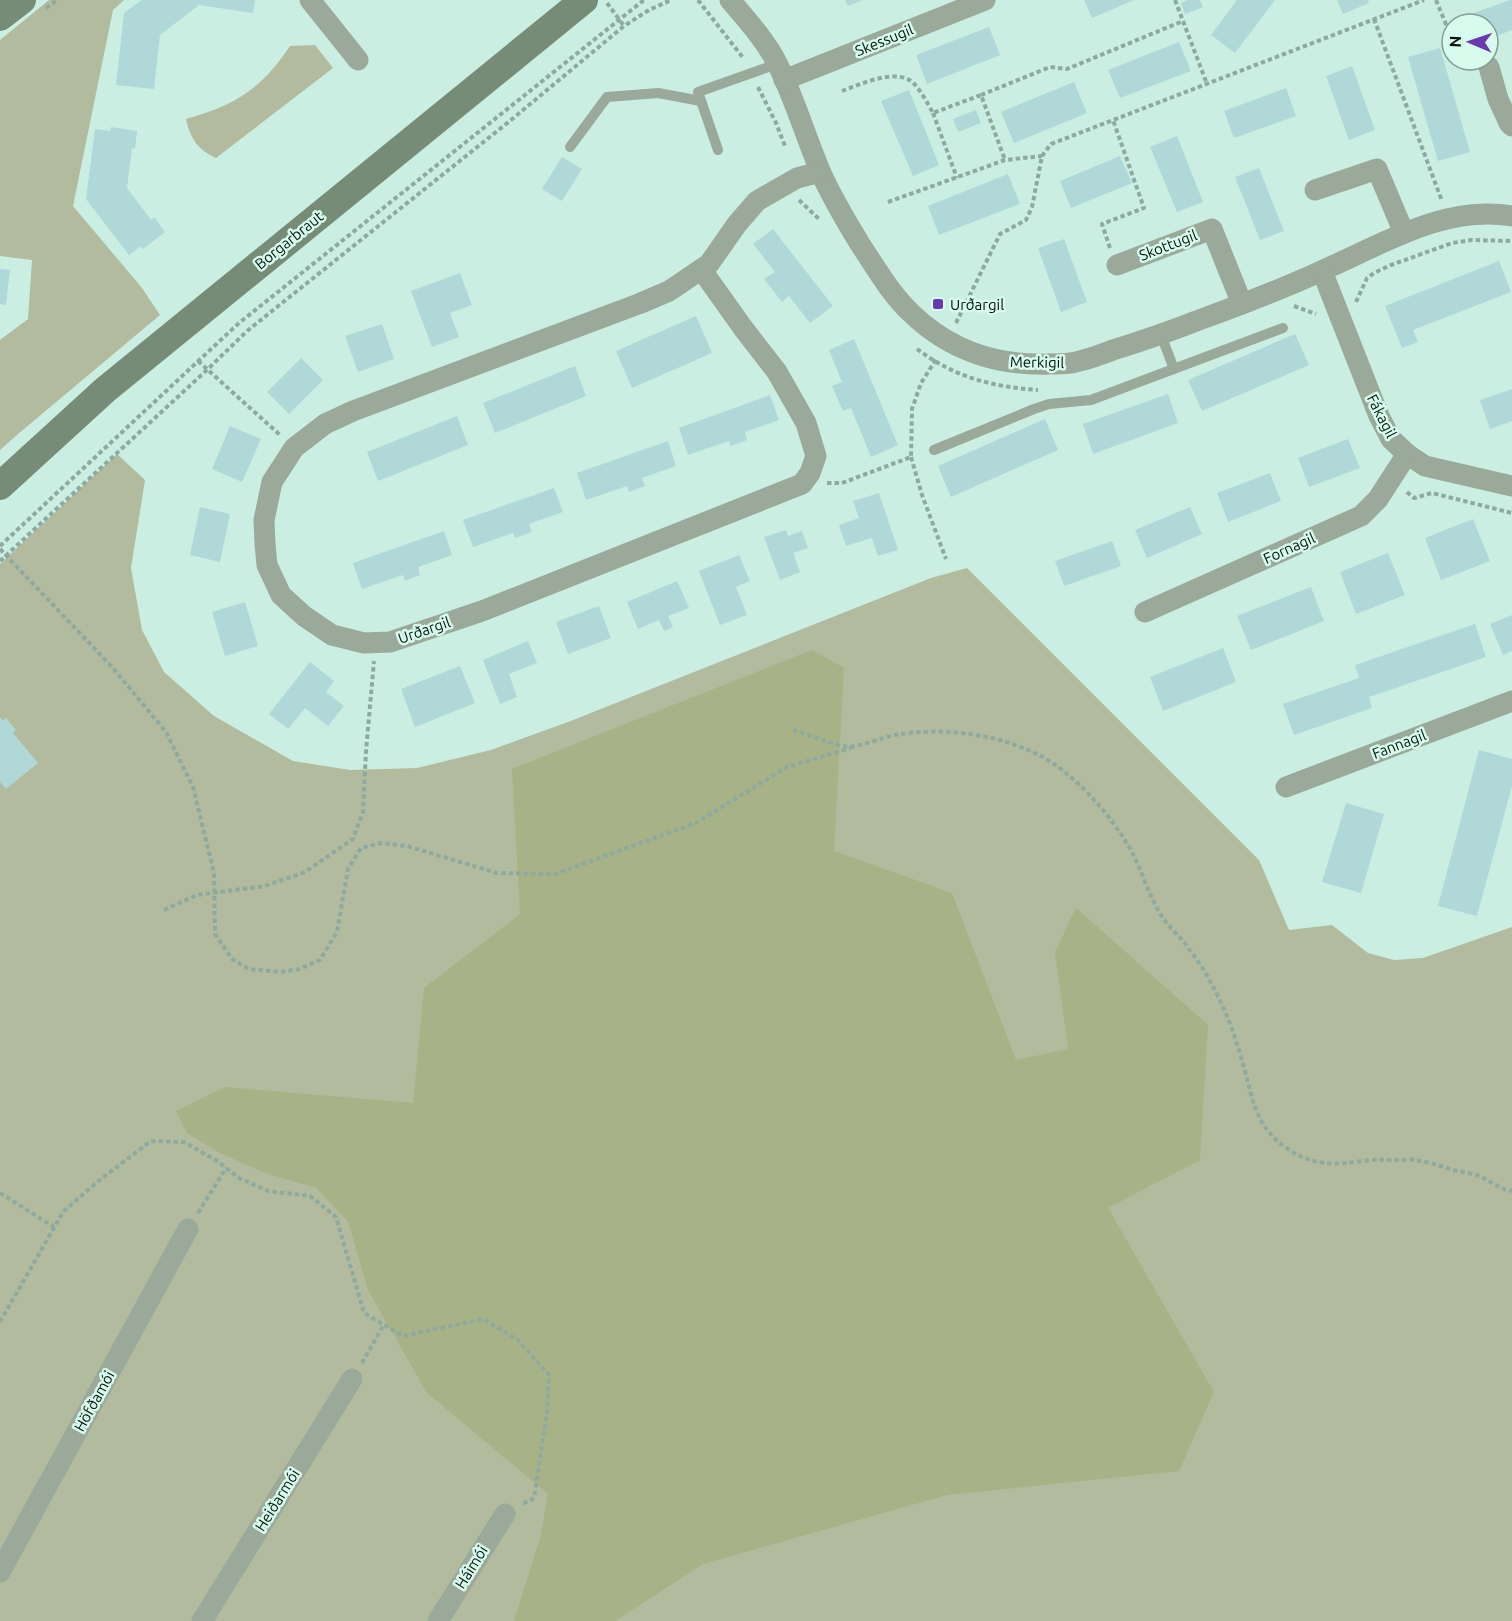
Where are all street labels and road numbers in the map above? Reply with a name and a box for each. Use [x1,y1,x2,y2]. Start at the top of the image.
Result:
street label: Skessugil [852,21,916,59]
street label: Borgarbraut [252,207,327,273]
street label: Skottugil [1137,226,1199,264]
street label: Merkigil [1010,353,1064,371]
street label: Fákagil [1364,391,1400,441]
street label: Fornagil [1261,529,1318,567]
street label: Urðargil [396,613,452,647]
street label: Fannagil [1370,726,1428,762]
street label: Höfðamói [70,1368,118,1434]
street label: Heiðarmói [251,1466,303,1534]
street label: Háimói [451,1542,491,1592]

